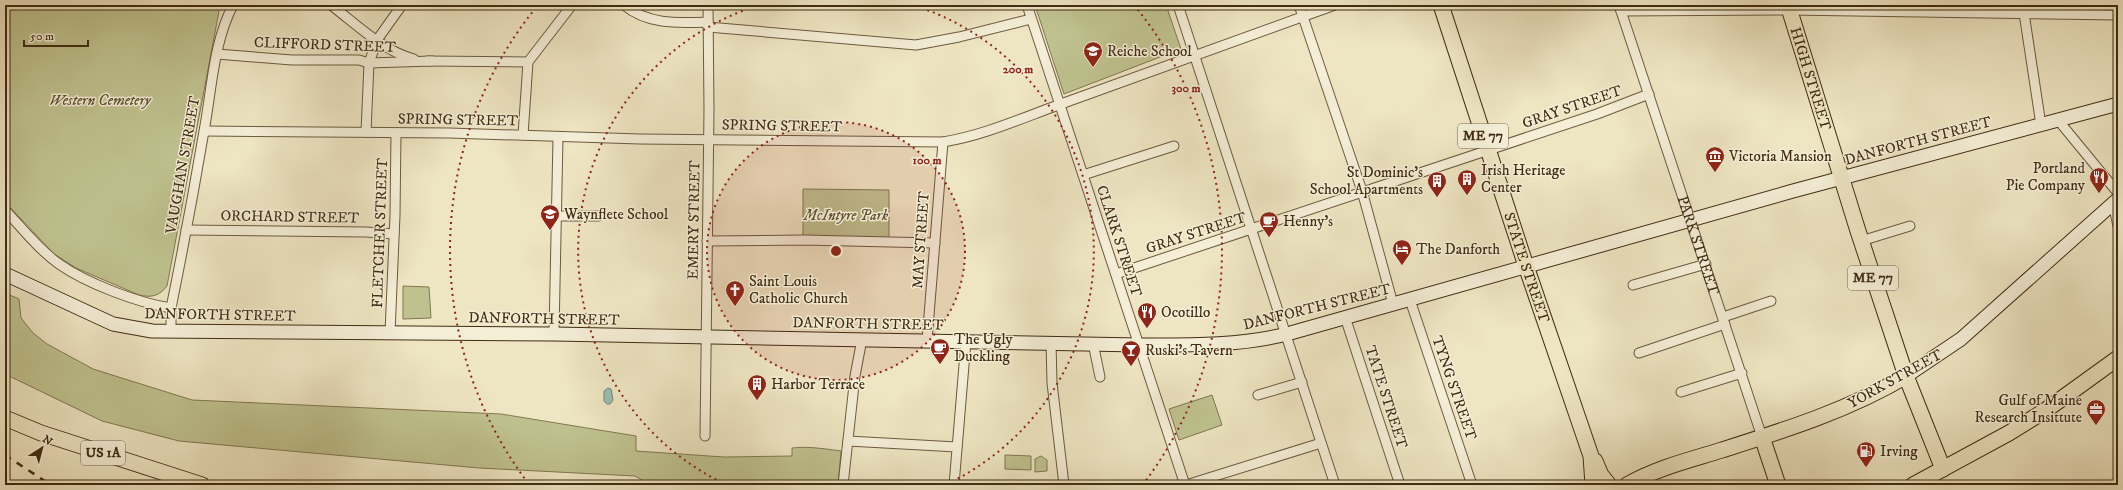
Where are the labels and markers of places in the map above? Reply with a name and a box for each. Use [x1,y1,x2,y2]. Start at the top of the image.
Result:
school or university icon: Reiche School [1082,40,1104,68]
place label: Reiche School [1107,42,1192,61]
museum icon: Victoria Mansion [1704,145,1726,173]
place label: Victoria Mansion [1728,147,1832,166]
place label: Portland Pie Company [2006,159,2086,195]
place label: Irish Heritage Center [1481,161,1565,197]
place label: St Dominic's School Apartments [1310,163,1423,199]
restaurant icon: Portland Pie Company [2088,166,2110,194]
building icon: Irish Heritage Center [1456,168,1478,196]
building icon: St Dominic's School Apartments [1426,170,1448,198]
school or university icon: Waynflete School [539,203,561,231]
place label: Waynflete School [563,205,669,224]
cafe icon: Henny's [1258,210,1280,238]
place label: Henny's [1283,212,1333,231]
hotel icon: The Danforth [1391,238,1413,266]
place label: The Danforth [1416,240,1500,259]
centre of rings [829,244,843,258]
place label: Saint Louis Catholic Church [749,272,848,308]
church icon: Saint Louis Catholic Church [724,279,746,307]
restaurant icon: Ocotillo [1136,301,1158,329]
place label: Ocotillo [1161,303,1210,322]
place label: The Ugly Duckling [954,330,1013,366]
cafe icon: The Ugly Duckling [929,337,951,365]
bar icon: Ruski’s Tavern [1120,339,1142,367]
place label: Ruski’s Tavern [1145,341,1233,360]
building icon: Harbor Terrace [746,373,768,401]
place label: Harbor Terrace [771,375,865,394]
place label: Gulf of Maine Research Insittute [1975,391,2082,427]
office icon: Gulf of Maine Research Insittute [2085,398,2107,426]
fuel station icon: Irving [1855,440,1877,468]
place label: Irving [1880,442,1918,461]

